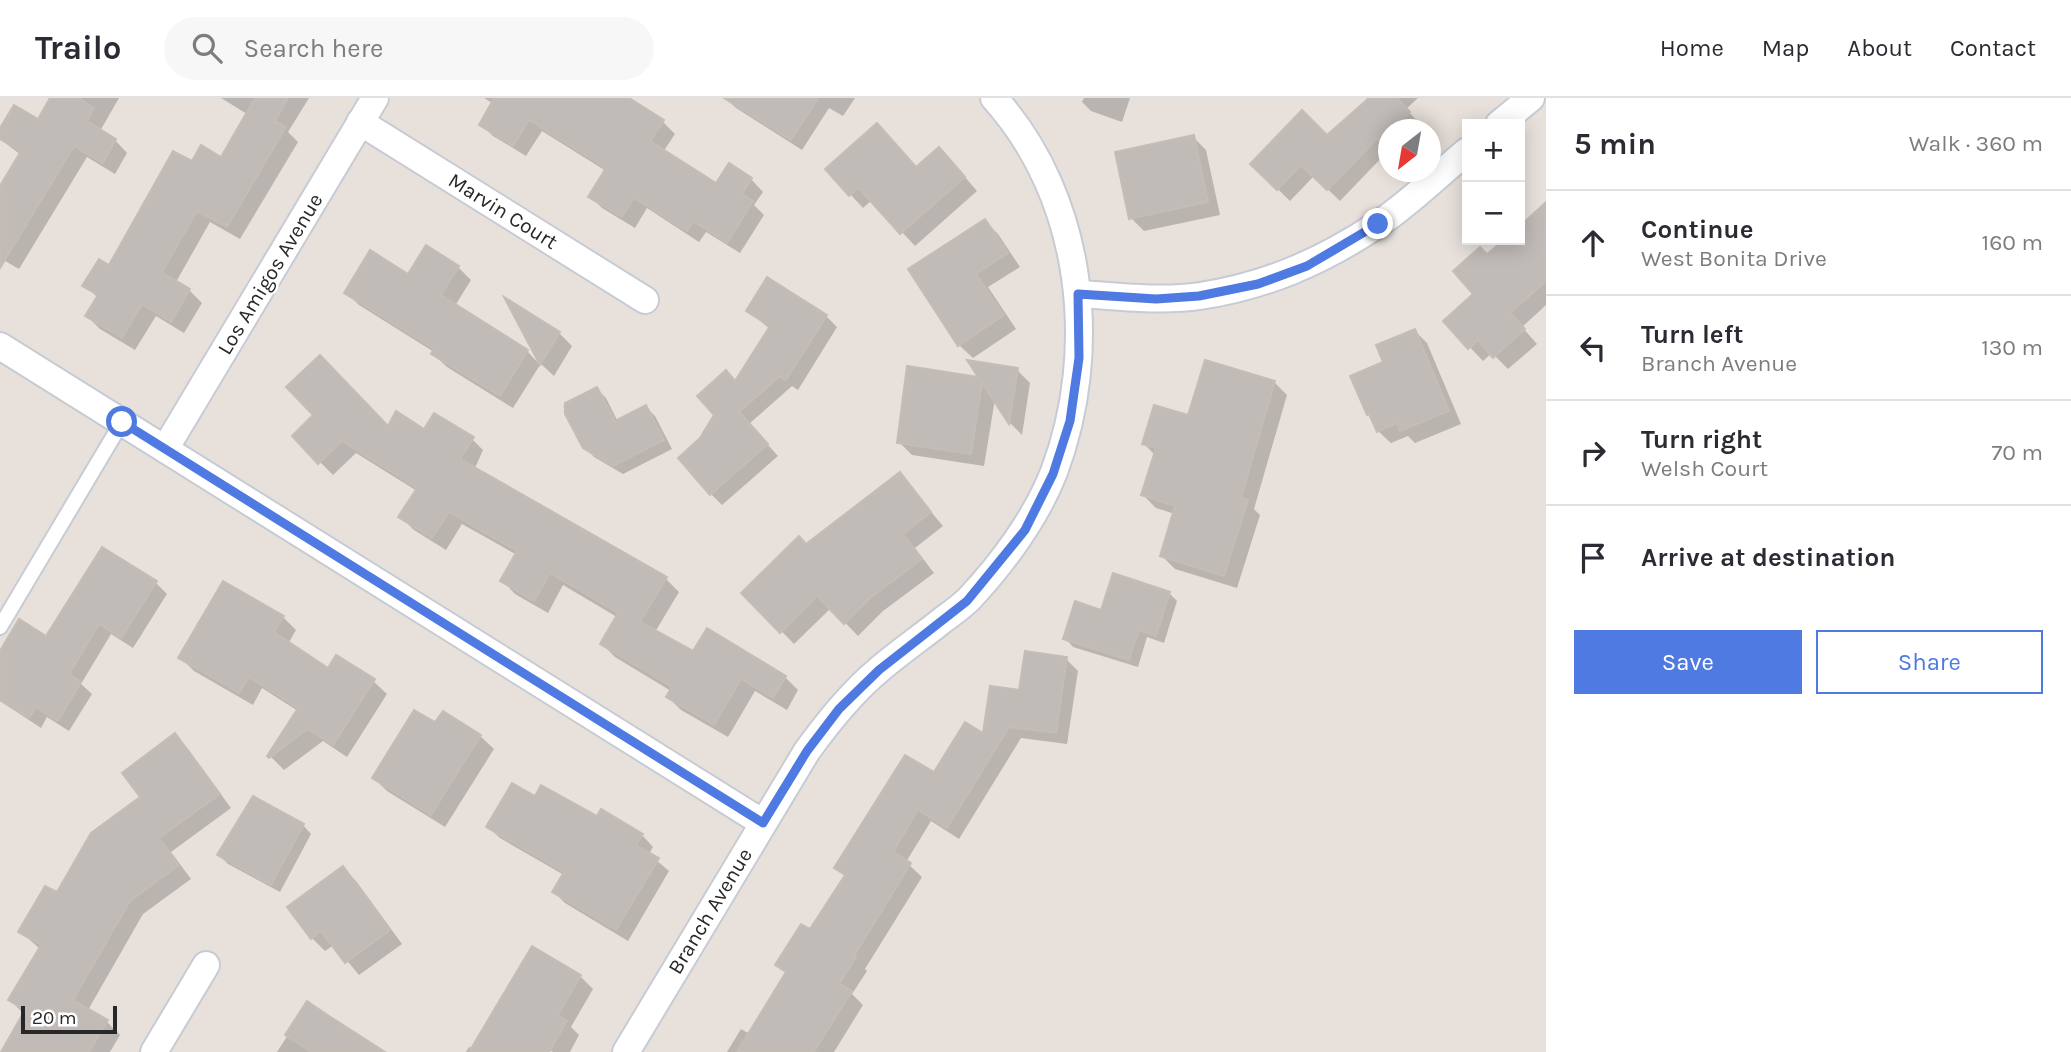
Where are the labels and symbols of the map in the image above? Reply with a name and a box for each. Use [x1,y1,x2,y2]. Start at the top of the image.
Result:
north arrow [1378,119,1441,182]
street label: Marvin Court [444,168,562,254]
street label: Los Amigos Avenue [212,189,328,359]
route end [1362,208,1393,239]
route start [106,406,137,437]
street label: Branch Avenue [663,844,757,978]
scale bar [21,1003,117,1035]

